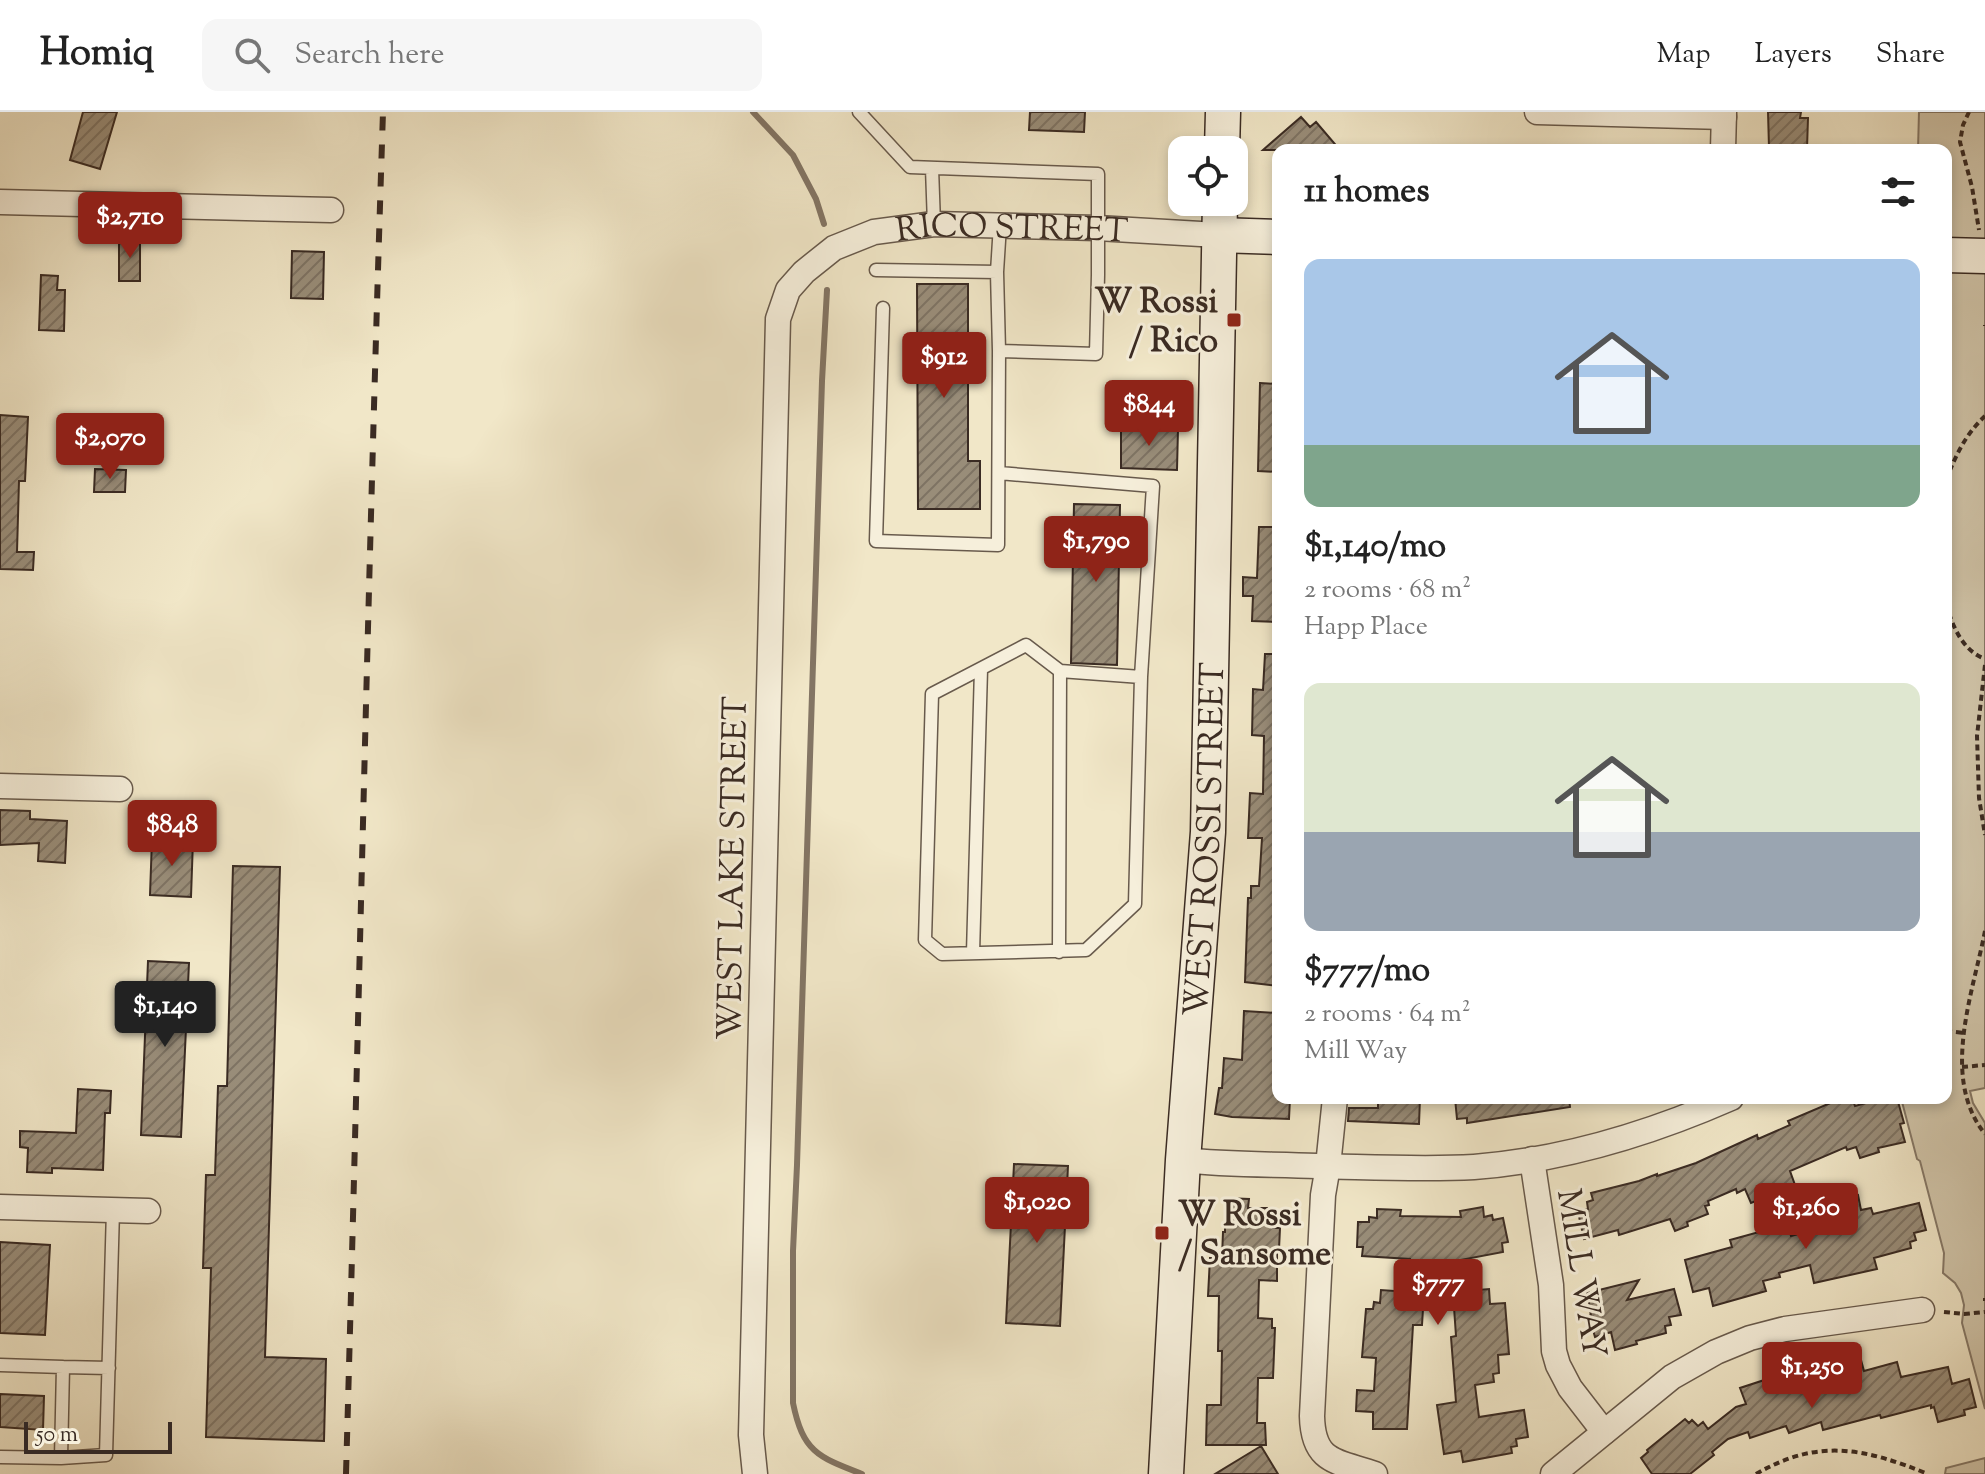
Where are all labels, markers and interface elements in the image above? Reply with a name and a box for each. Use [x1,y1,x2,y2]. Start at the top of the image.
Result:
search box [202,19,762,91]
text: Homiq [40,28,154,82]
icon: search [230,33,274,77]
text: Search here [294,34,445,77]
text: Map [1657,35,1710,75]
text: Layers [1754,35,1832,75]
text: Share [1876,35,1945,75]
map controls [1168,136,1248,216]
button: locate [1168,136,1248,216]
text: 11 homes [1304,168,1430,217]
icon: filters [1876,170,1920,214]
pin: $2,710 [65,192,195,260]
text: $2,710 [96,199,164,236]
street label: RICO STREET [893,203,1129,258]
place label: W Rossi / Rico [1095,279,1218,367]
marker: W Rossi / Rico [1225,311,1243,329]
icon: home [1540,311,1684,455]
pin: $912 [897,332,991,400]
text: $912 [920,339,968,376]
pin: $844 [1102,380,1196,448]
text: $844 [1123,387,1175,424]
pin: $2,070 [45,413,175,481]
text: $2,070 [74,420,146,457]
pin: $1,790 [1031,516,1161,584]
text: $1,790 [1062,523,1130,560]
text: $1,140/mo [1304,523,1446,572]
text: 2 rooms · 68 m² [1304,572,1471,609]
text: Happ Place [1304,609,1428,646]
street label: WEST ROSSI STREET [1173,662,1239,1018]
street label: WEST LAKE STREET [707,696,762,1040]
icon: home [1540,735,1684,879]
pin: $848 [125,800,219,868]
text: $848 [146,807,198,844]
text: $777/mo [1304,947,1430,996]
pin: $1,140 [100,981,230,1049]
text: $1,140 [133,988,197,1025]
text: 2 rooms · 64 m² [1304,996,1471,1033]
text: Mill Way [1304,1033,1407,1070]
pin: $1,020 [972,1177,1102,1245]
pin: $1,260 [1741,1183,1871,1251]
text: $1,020 [1003,1184,1071,1221]
street label: MILL WAY [1542,1186,1617,1362]
text: $1,260 [1772,1190,1840,1227]
place label: W Rossi / Sansome [1178,1192,1331,1280]
marker: W Rossi / Sansome [1153,1224,1171,1242]
pin: $777 [1391,1259,1485,1327]
text: $777 [1412,1266,1464,1303]
pin: $1,250 [1747,1342,1877,1410]
text: $1,250 [1780,1349,1844,1386]
scale bar [24,1418,172,1454]
text: 50 m [36,1420,78,1452]

